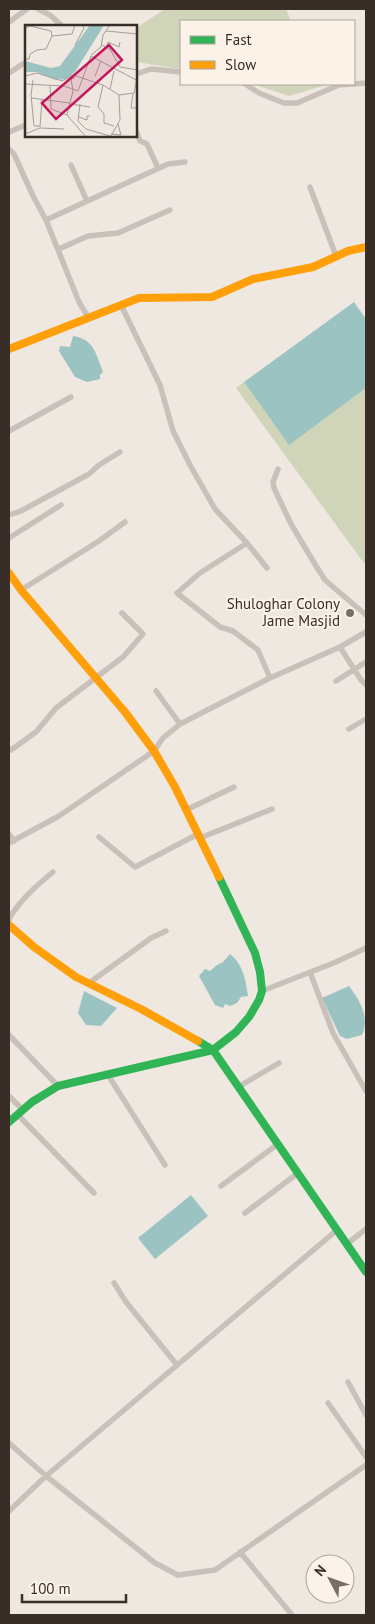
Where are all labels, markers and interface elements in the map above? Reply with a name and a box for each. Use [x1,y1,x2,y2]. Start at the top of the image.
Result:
legend [180,20,355,85]
inset map [25,25,138,138]
text: Fast [225,30,252,49]
text: Slow [225,55,256,74]
place label: Shuloghar Colony Jame Masjid [227,594,340,630]
marker: Shuloghar Colony Jame Masjid [344,607,356,619]
north arrow [305,1554,355,1604]
text: N [310,1561,330,1580]
scale bar [22,1572,126,1604]
text: 100 m [30,1579,71,1598]

